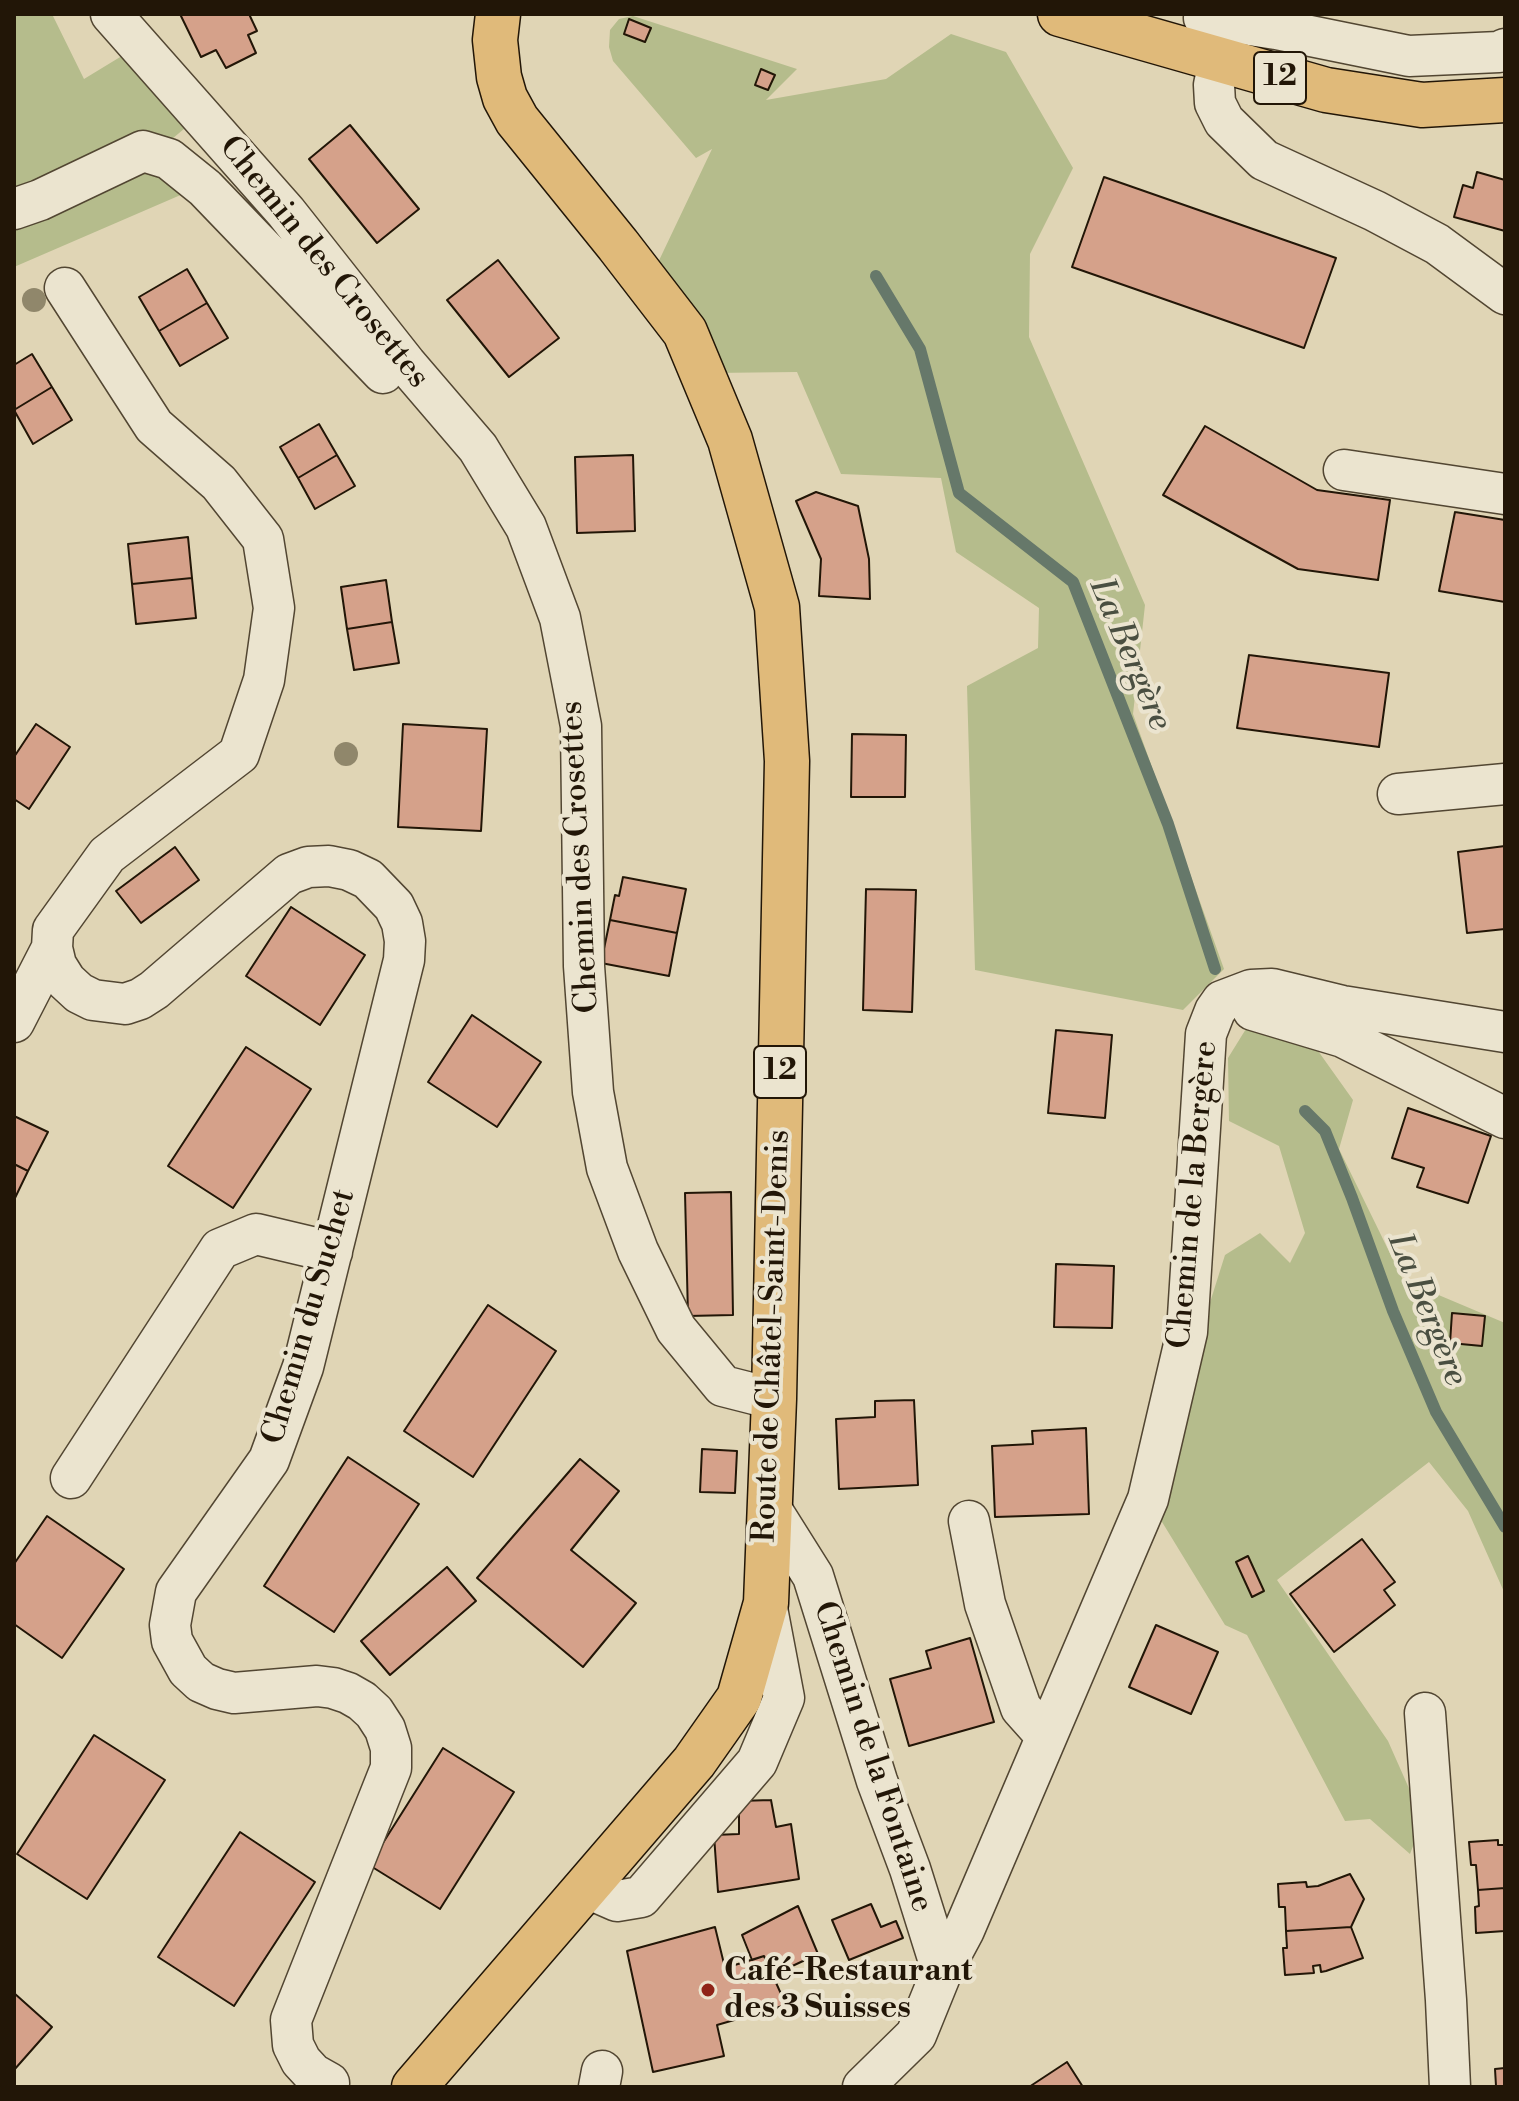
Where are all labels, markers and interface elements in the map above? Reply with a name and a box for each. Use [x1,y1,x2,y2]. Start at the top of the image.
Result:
road number: 12 [1254,52,1306,104]
street label: Chemin des Crosettes [210,129,436,397]
water label: La Bergère [1079,573,1179,737]
street label: Chemin des Crosettes [554,700,608,1014]
street label: Chemin de la Bergère [1161,1039,1227,1351]
road number: 12 [754,1046,806,1098]
street label: Route de Châtel-Saint-Denis [747,1129,799,1543]
street label: Chemin du Suchet [255,1185,365,1449]
water label: La Bergère [1377,1228,1475,1392]
street label: Chemin de la Fontaine [804,1597,940,1917]
place label: Café-Restaurant des 3 Suisses [724,1953,972,2028]
marker: Café-Restaurant des 3 Suisses [699,1981,717,1999]

